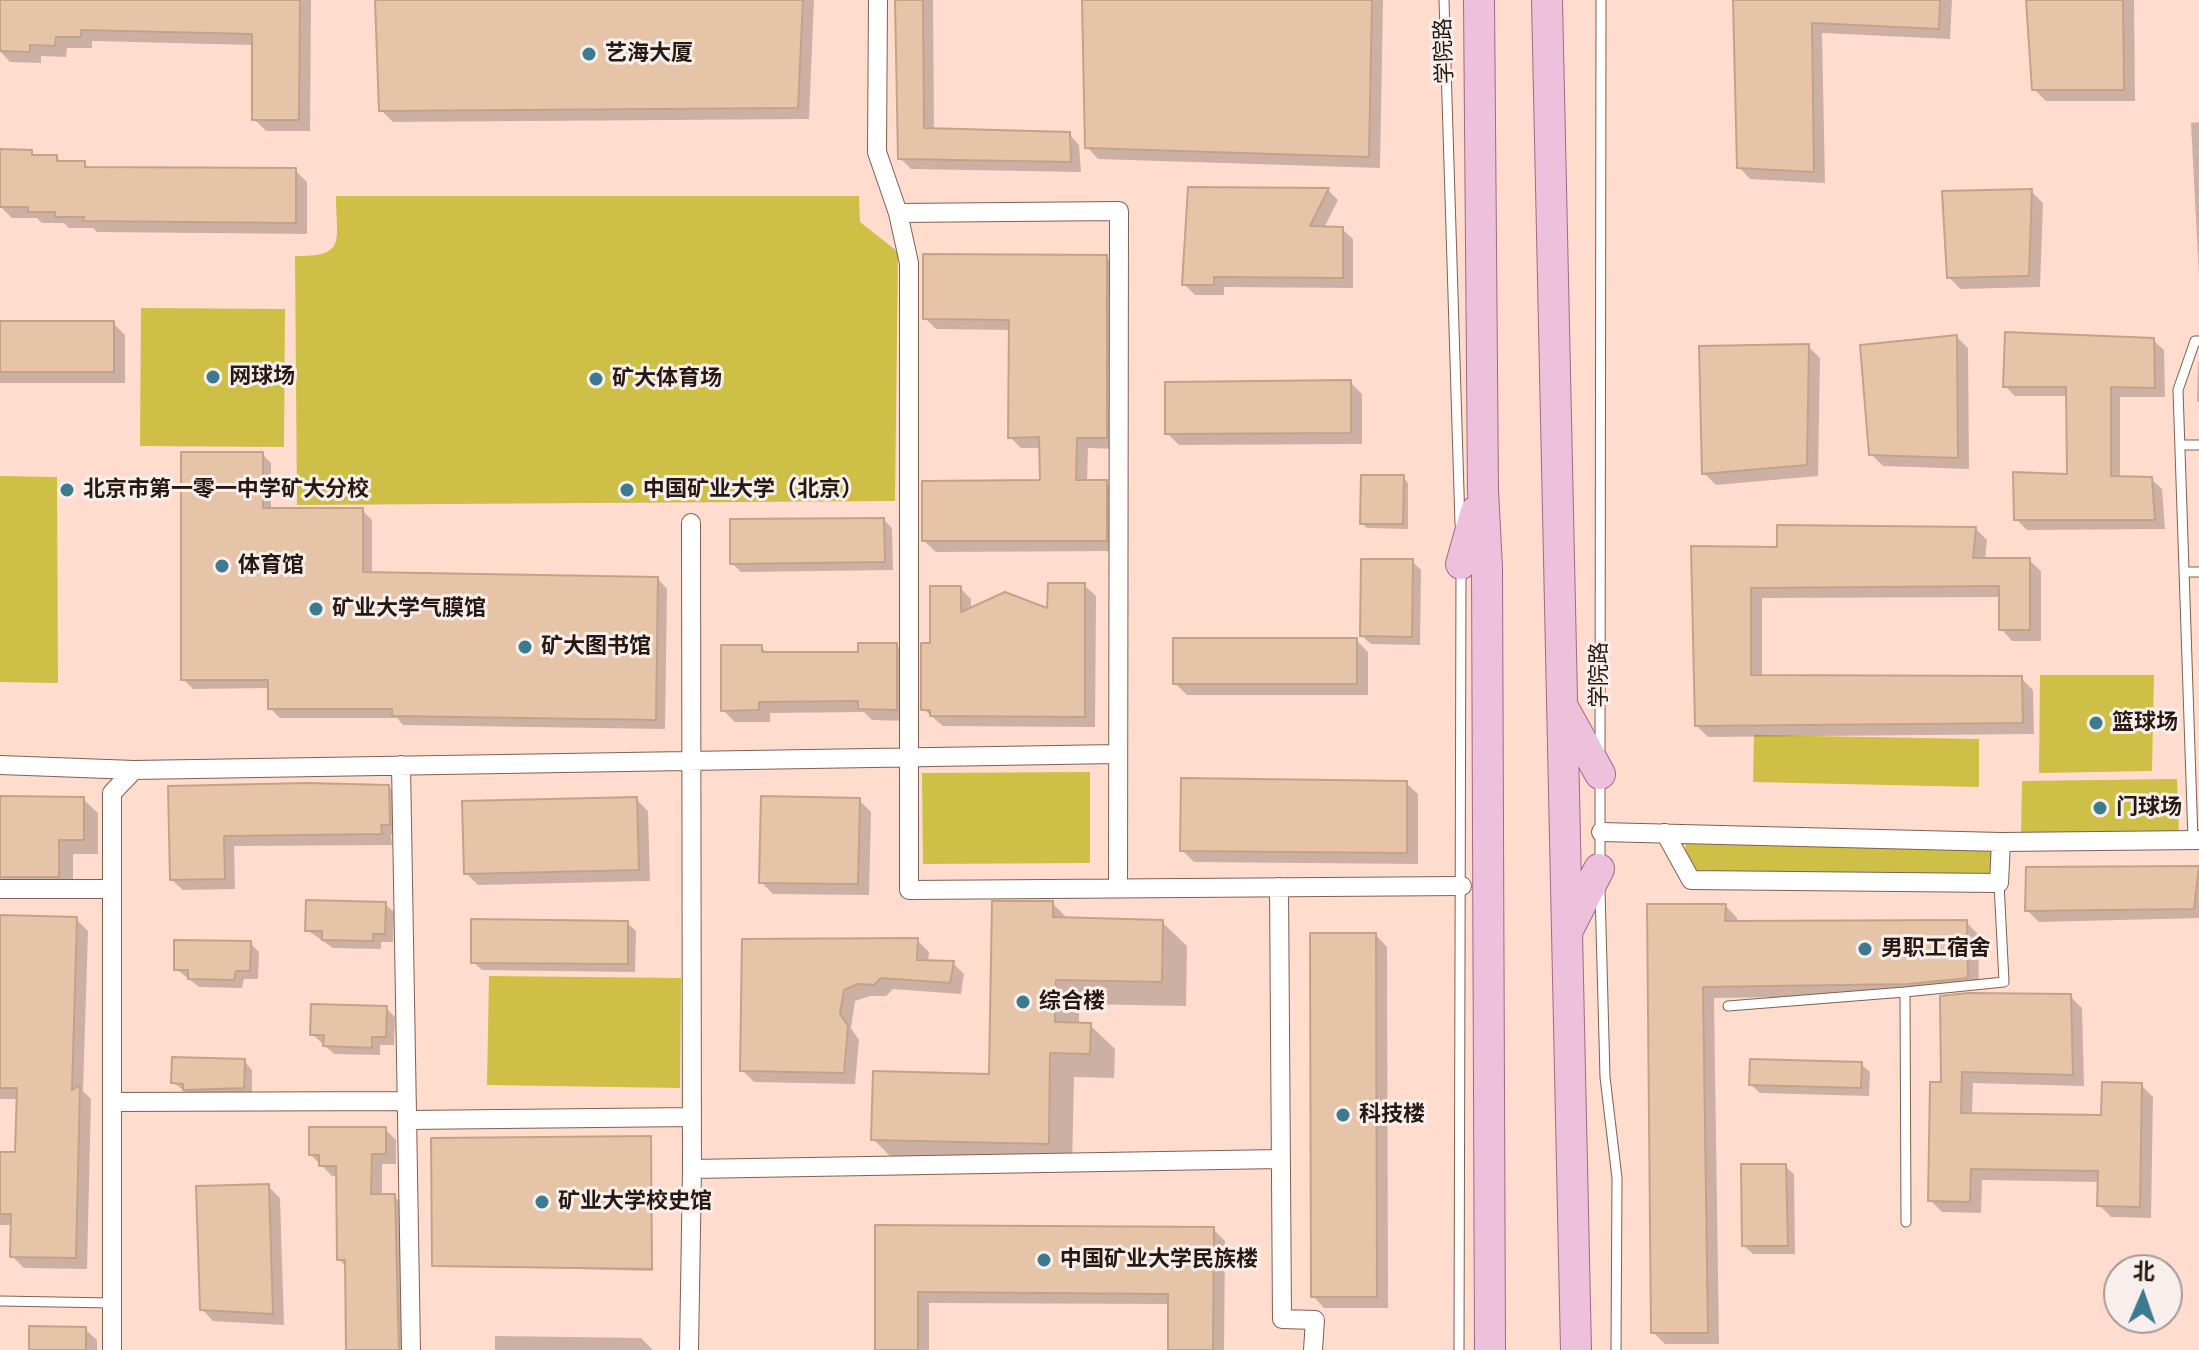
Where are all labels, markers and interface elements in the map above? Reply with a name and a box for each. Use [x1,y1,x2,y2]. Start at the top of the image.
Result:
street label: 学院路 [1431,18,1459,84]
place label: 艺海大厦 [605,41,693,67]
marker: 艺海大厦 [580,45,598,63]
place label: 网球场 [229,364,295,390]
place label: 矿大体育场 [612,366,722,392]
marker: 网球场 [204,368,222,386]
marker: 矿大体育场 [587,370,605,388]
place label: 北京市第一零一中学矿大分校 [83,477,369,503]
place label: 中国矿业大学（北京） [643,477,863,503]
marker: 北京市第一零一中学矿大分校 [58,481,76,499]
marker: 中国矿业大学（北京） [618,481,636,499]
place label: 体育馆 [238,553,304,579]
marker: 体育馆 [213,557,231,575]
place label: 矿业大学气膜馆 [332,596,486,622]
marker: 矿业大学气膜馆 [307,600,325,618]
place label: 矿大图书馆 [541,634,651,660]
marker: 矿大图书馆 [516,638,534,656]
street label: 学院路 [1587,642,1613,708]
place label: 篮球场 [2112,710,2178,736]
marker: 篮球场 [2087,714,2105,732]
place label: 门球场 [2116,795,2182,821]
marker: 门球场 [2091,799,2109,817]
place label: 男职工宿舍 [1881,936,1991,962]
marker: 男职工宿舍 [1856,940,1874,958]
place label: 综合楼 [1039,989,1105,1015]
marker: 综合楼 [1014,993,1032,1011]
place label: 科技楼 [1359,1102,1425,1128]
marker: 科技楼 [1334,1106,1352,1124]
place label: 矿业大学校史馆 [558,1189,712,1215]
marker: 矿业大学校史馆 [533,1193,551,1211]
place label: 中国矿业大学民族楼 [1060,1247,1258,1273]
marker: 中国矿业大学民族楼 [1035,1251,1053,1269]
north arrow [2103,1254,2183,1334]
text: 北 [2132,1259,2155,1285]

